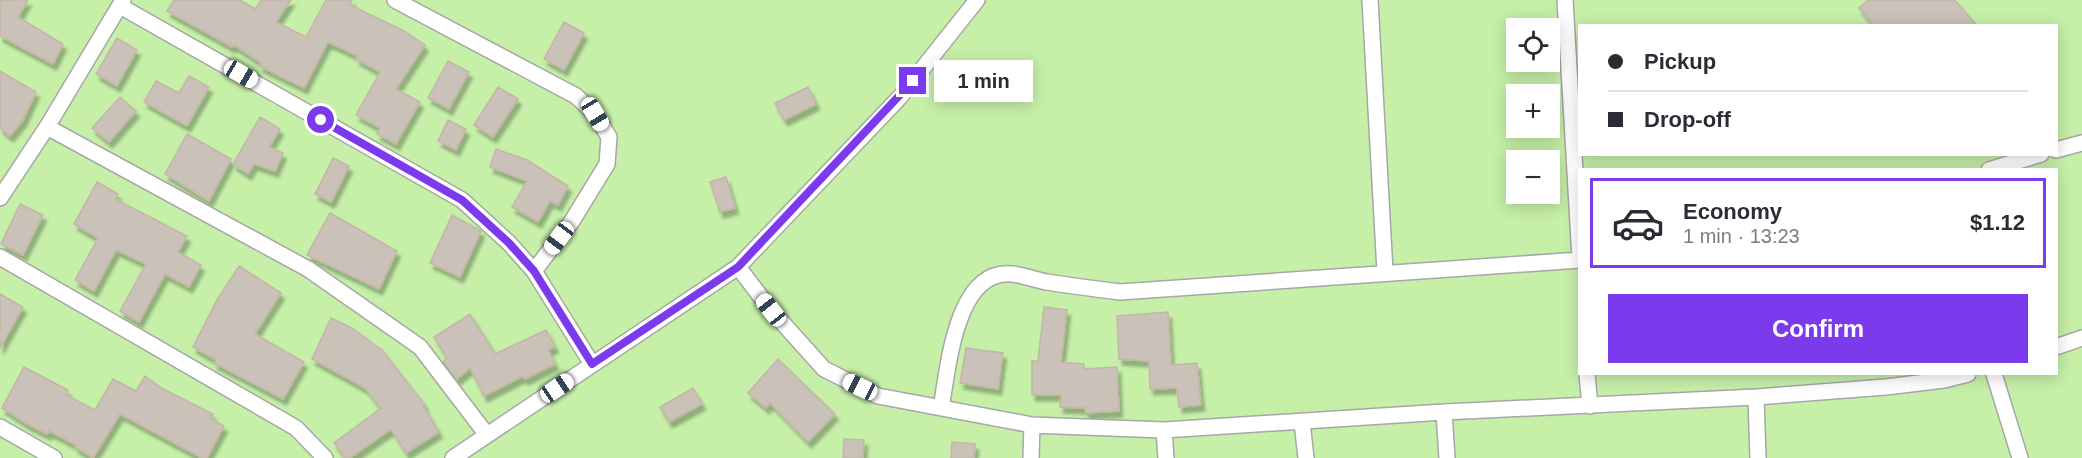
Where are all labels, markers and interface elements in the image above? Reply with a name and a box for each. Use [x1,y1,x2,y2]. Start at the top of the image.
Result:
map controls [1506,18,1560,204]
button: locate [1506,18,1560,72]
text: Pickup [1644,49,1716,74]
car [221,57,261,91]
callout: 1 min [934,60,1033,102]
route end [899,67,926,94]
text: 1 min [957,70,1010,92]
button: + [1506,84,1560,138]
car [578,94,612,134]
route start [307,106,334,133]
text: Drop-off [1644,107,1731,132]
button: − [1506,150,1560,204]
icon: car [1611,196,1665,250]
text: Economy [1683,199,1782,224]
text: $1.12 [1970,210,2025,235]
car [541,218,577,258]
text: 1 min · 13:23 [1683,225,1800,247]
car [753,290,789,330]
button: Confirm [1608,294,2028,363]
car [537,370,577,406]
car [840,371,880,403]

